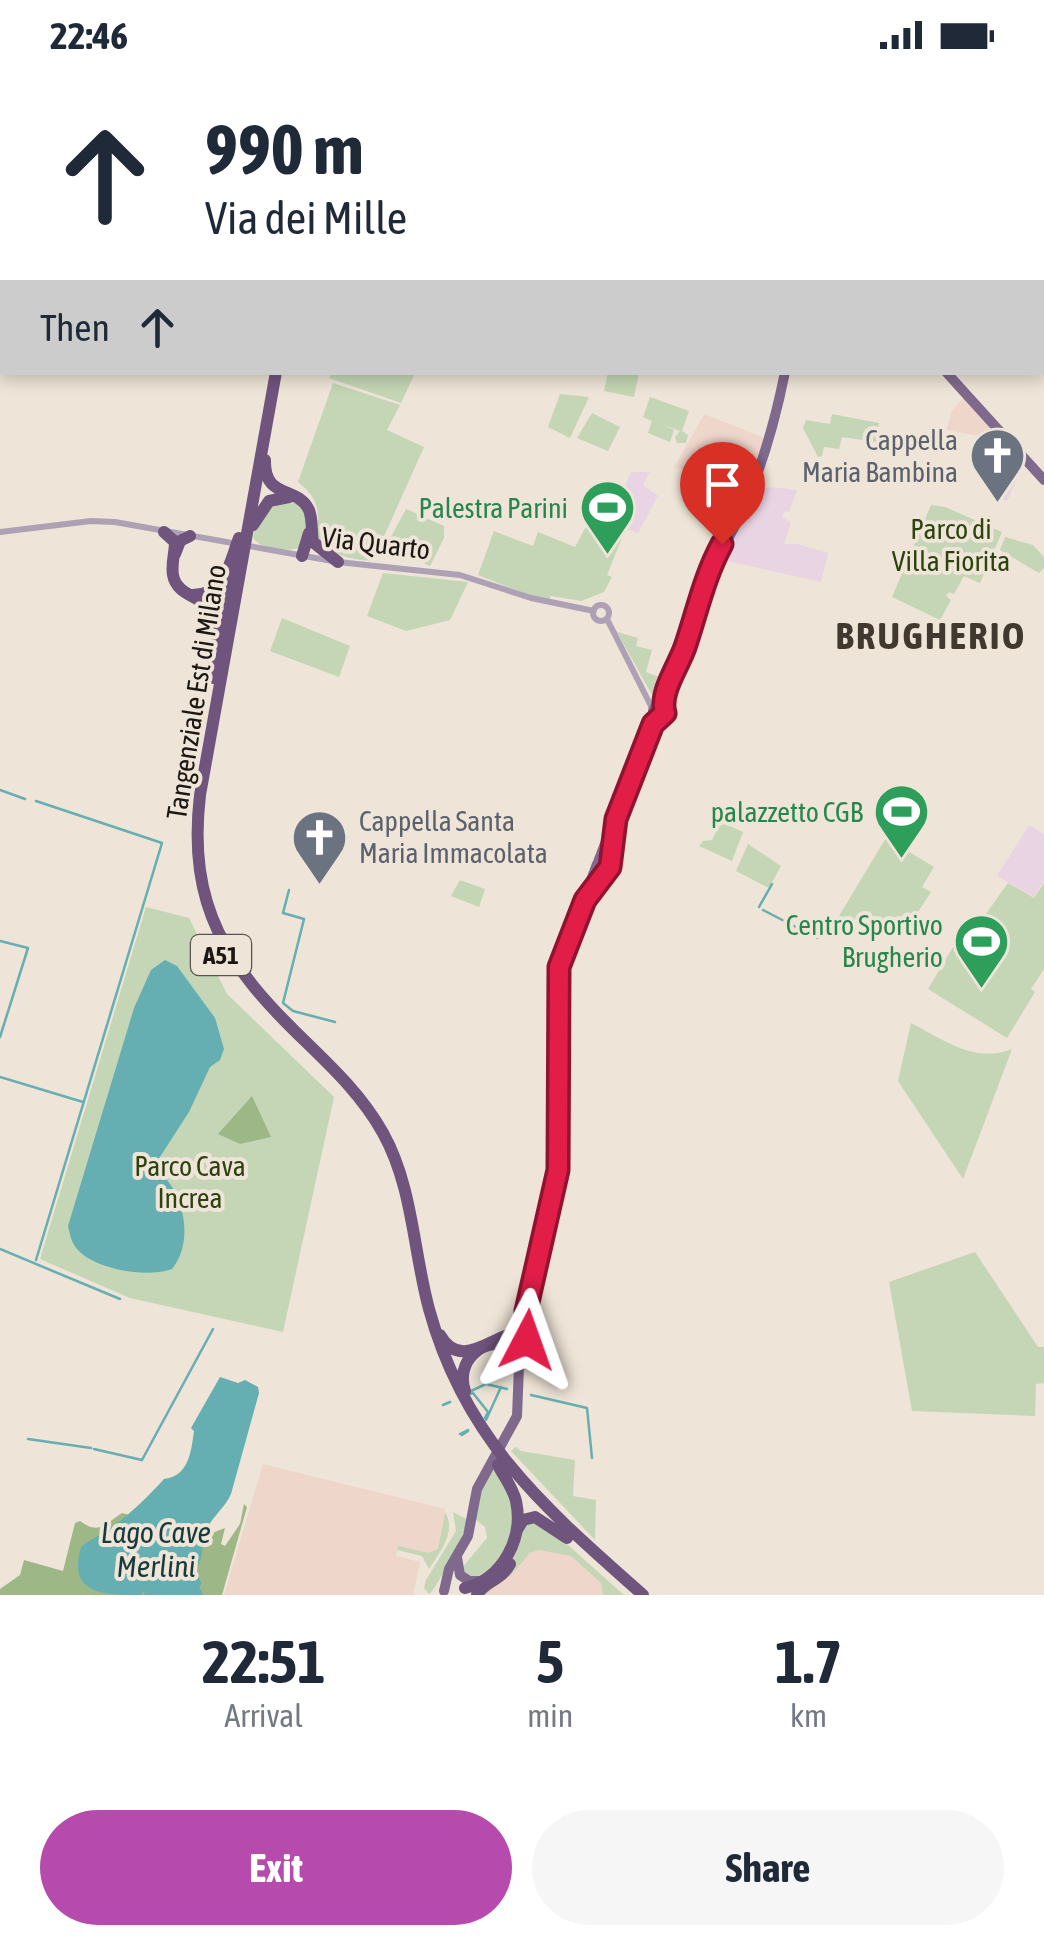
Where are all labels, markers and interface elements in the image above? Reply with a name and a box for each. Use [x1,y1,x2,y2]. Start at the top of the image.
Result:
text: 22:46 [50,14,128,57]
text: 990 m [205,109,364,189]
icon: ahead [40,110,170,240]
text: Via dei Mille [205,192,407,244]
icon: ahead [130,300,185,355]
text: Then [40,306,110,349]
place label: Cappella Maria Bambina [802,424,958,488]
church icon: Cappella Maria Bambina [967,426,1027,505]
pin [680,442,765,545]
icon: arrive [695,457,750,512]
sports icon: Palestra Parini [577,478,637,557]
place label: Palestra Parini [419,492,568,524]
park label: Parco di Villa Fiorita [892,513,1010,577]
street label: Via Quarto [320,520,432,566]
street label: Tangenziale Est di Milano [160,562,232,822]
district label: BRUGHERIO [835,614,1027,657]
sports icon: palazzetto CGB [872,782,932,861]
place label: palazzetto CGB [711,796,863,828]
place label: Cappella Santa Maria Immacolata [359,805,548,869]
church icon: Cappella Santa Maria Immacolata [290,807,350,886]
place label: Centro Sportivo Brugherio [786,909,943,973]
sports icon: Centro Sportivo Brugherio [952,911,1012,990]
road number: A51 [191,935,251,975]
park label: Parco Cava Increa [134,1150,246,1214]
position arrow [475,1288,579,1392]
water label: Lago Cave Merlini [101,1515,211,1583]
text: 22:51 [202,1627,325,1696]
text: 5 [536,1627,564,1696]
text: 1.7 [775,1627,842,1696]
text: Arrival [225,1697,303,1734]
text: min [527,1697,573,1734]
text: km [790,1697,827,1734]
button: Exit [40,1810,512,1925]
button: Share [532,1810,1004,1925]

